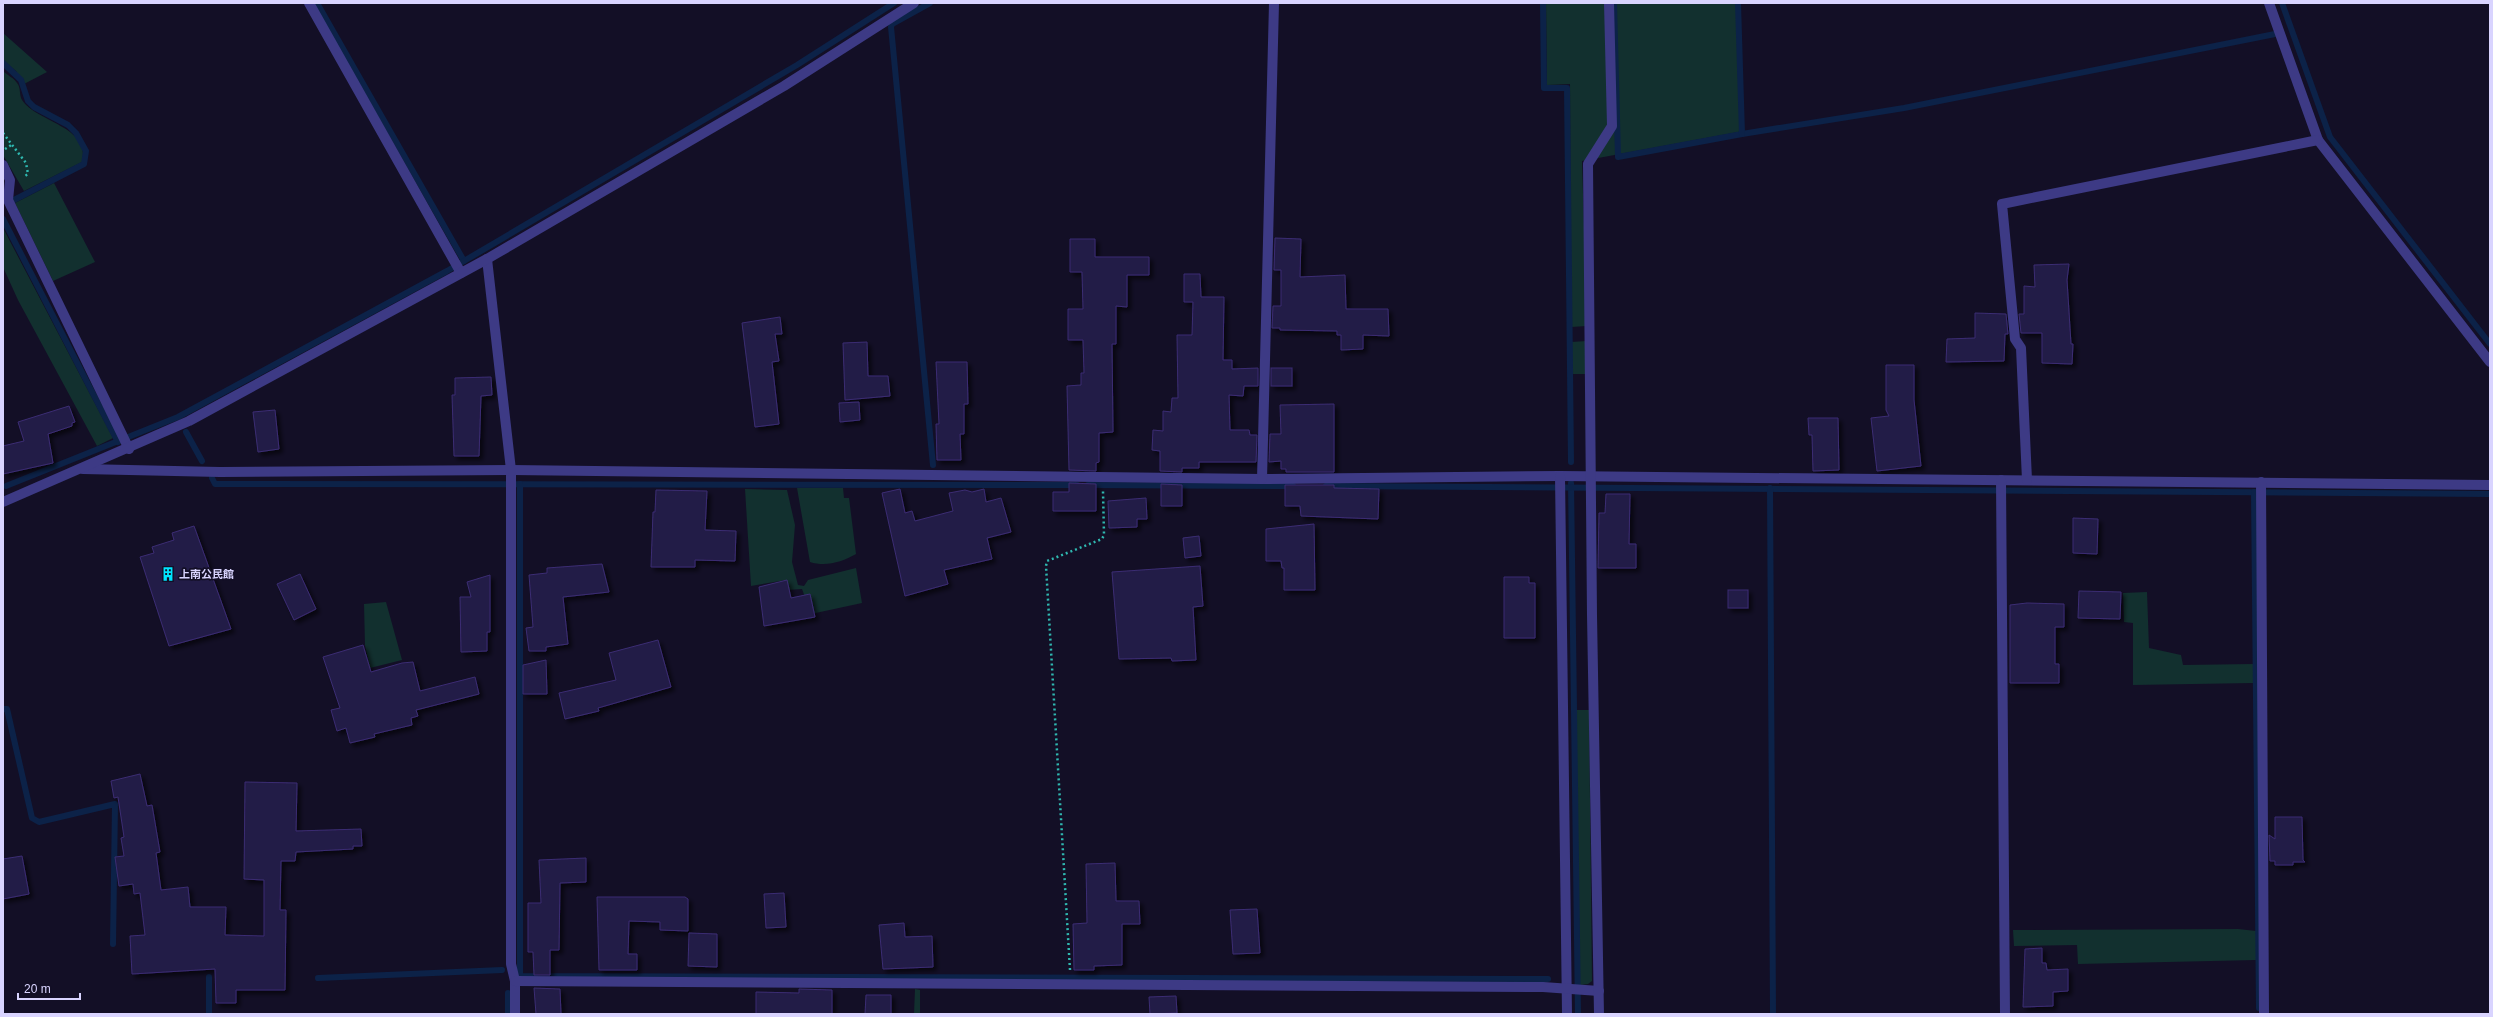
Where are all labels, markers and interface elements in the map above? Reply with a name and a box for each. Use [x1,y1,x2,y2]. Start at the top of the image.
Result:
building icon: 上南公民館 [160,566,176,582]
place label: 上南公民館 [179,568,234,580]
scale bar [18,975,80,1001]
text: 20 m [24,982,51,996]

